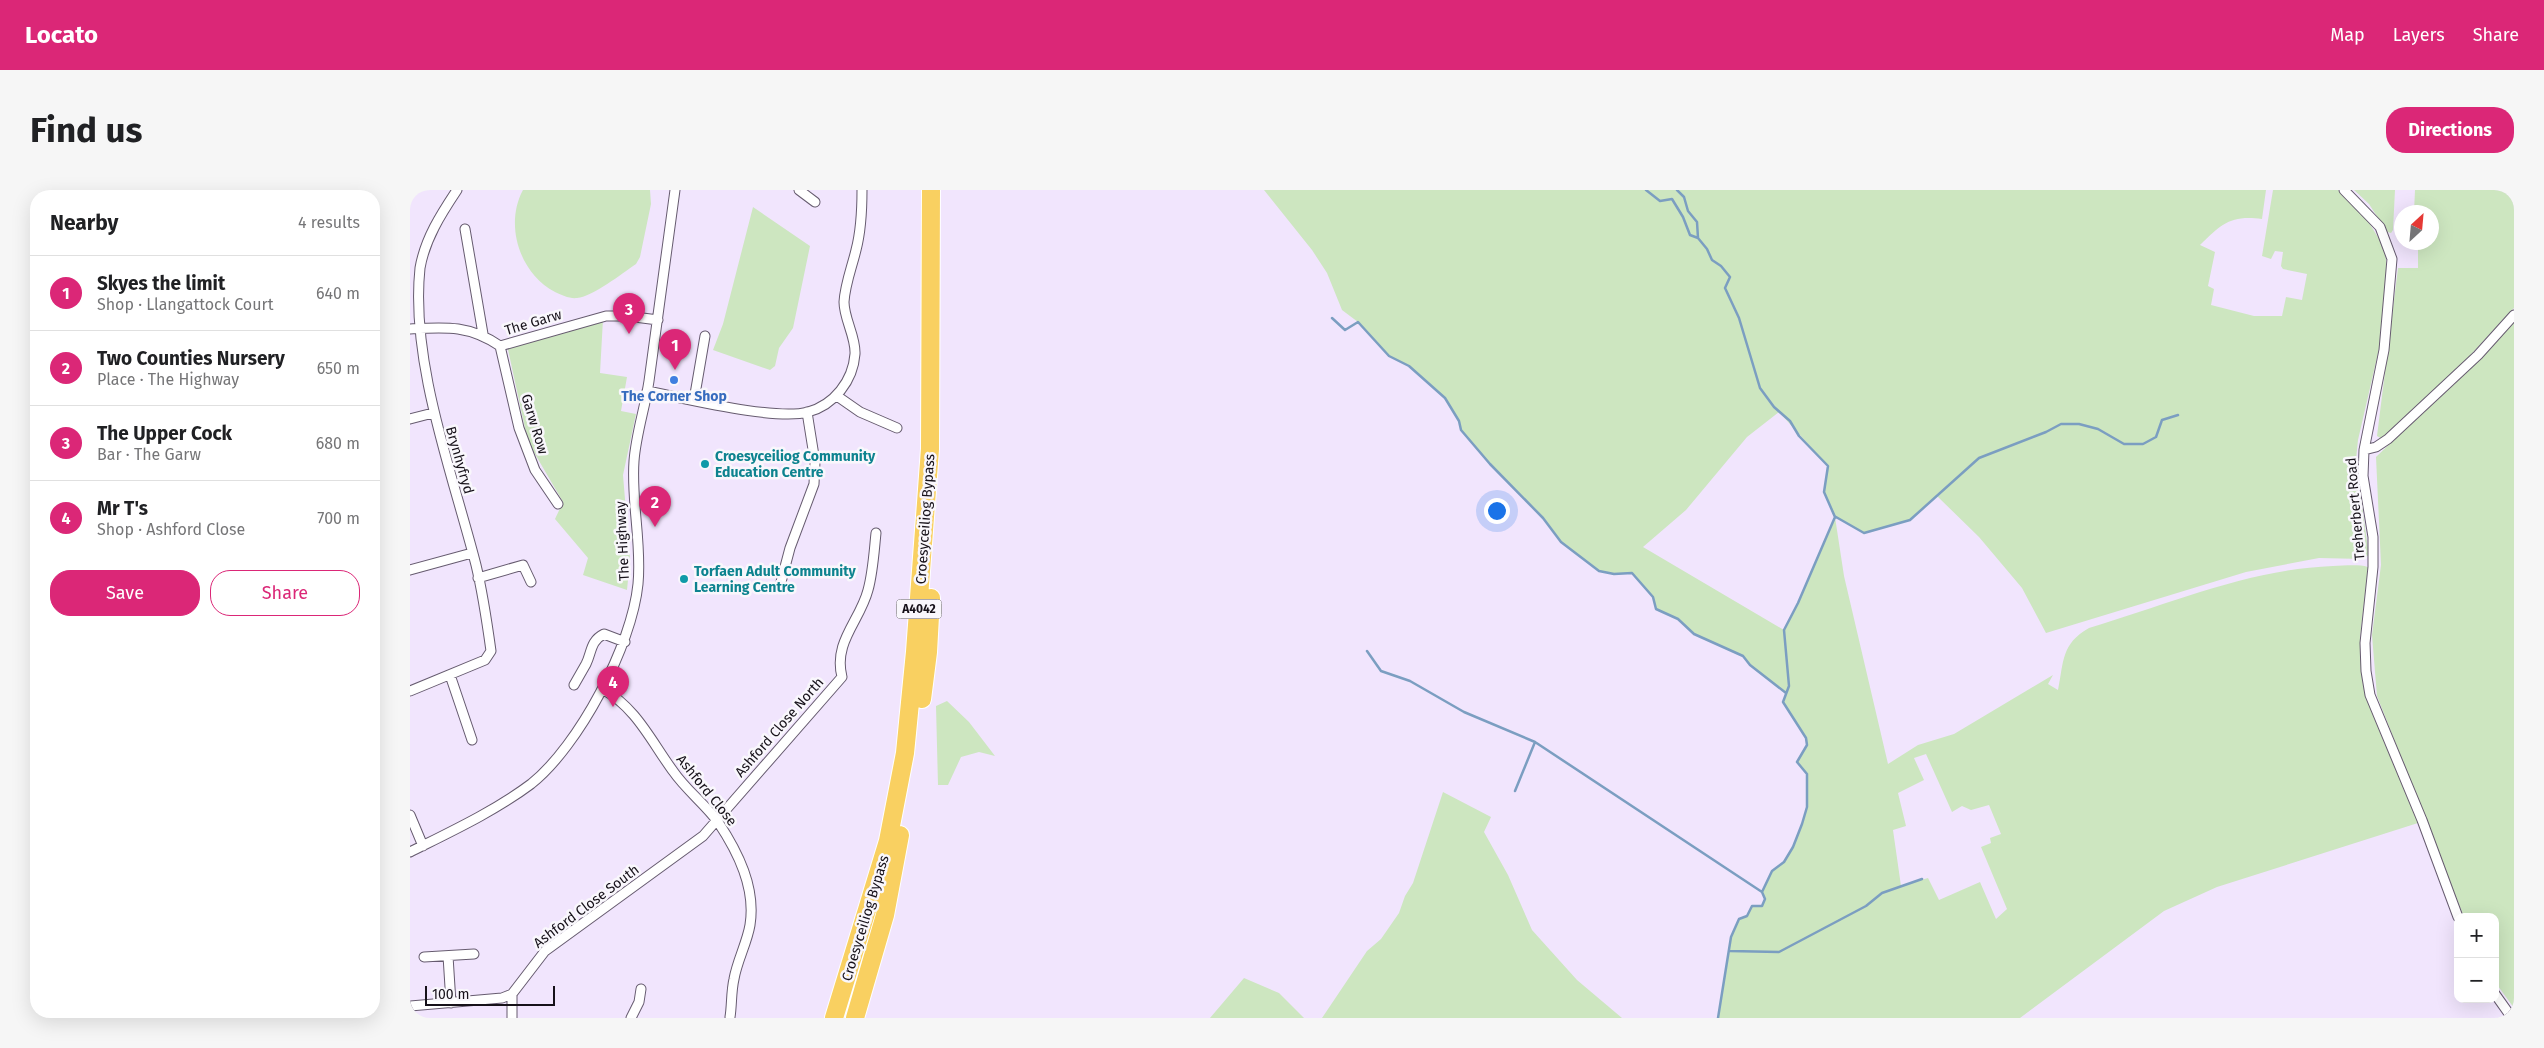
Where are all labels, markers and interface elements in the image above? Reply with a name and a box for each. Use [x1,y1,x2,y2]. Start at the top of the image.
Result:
text: Locato [25,21,98,49]
text: Map [2330,24,2365,46]
text: Layers [2393,24,2445,46]
text: Share [2473,24,2519,46]
button: Directions [2386,107,2514,153]
text: Find us [30,109,142,151]
north arrow [2394,205,2439,250]
text: Nearby [50,210,118,236]
text: 4 results [298,213,360,232]
text: Skyes the limit [97,272,225,295]
text: 1 [62,284,70,303]
text: 640 m [316,284,360,303]
pin: 3 [613,293,645,334]
text: Shop · Llangattock Court [97,295,273,314]
street label: The Garw [503,306,564,339]
pin: 1 [659,329,691,370]
text: Two Counties Nursery [97,347,285,370]
text: 2 [62,359,70,378]
text: 650 m [317,359,360,378]
text: Place · The Highway [97,370,239,389]
marker: The Corner Shop [668,374,680,386]
place label: The Corner Shop [621,388,727,405]
street label: Garw Row [517,392,552,456]
text: The Upper Cock [97,422,232,445]
street label: Brynhyfryd [442,424,477,496]
text: 3 [62,434,70,453]
text: 680 m [316,434,360,453]
text: Bar · The Garw [97,445,201,464]
place label: Croesyceiliog Community Education Centre [715,448,876,481]
street label: Croesyceiliog Bypass [912,453,939,585]
street label: Treherbert Road [2343,457,2368,561]
marker: Croesyceiliog Community Education Centre [699,458,711,470]
pin: 2 [639,486,671,527]
text: Mr T's [97,497,148,520]
your location [1484,498,1510,524]
street label: The Highway [612,501,633,581]
text: 4 [61,509,71,528]
text: 700 m [317,509,360,528]
text: Shop · Ashford Close [97,520,245,539]
place label: Torfaen Adult Community Learning Centre [694,563,857,596]
button: Save [50,570,200,616]
button: Share [210,570,360,616]
marker: Torfaen Adult Community Learning Centre [678,573,690,585]
road number: A4042 [896,599,942,618]
pin: 4 [597,666,629,707]
street label: Ashford Close North [731,674,827,781]
street label: Ashford Close [673,751,740,829]
street label: Croesyceiliog Bypass [838,853,893,983]
street label: Ashford Close South [530,861,642,952]
map controls [2454,913,2499,1003]
button: + [2454,913,2499,958]
button: − [2454,958,2499,1003]
scale bar [425,983,555,1006]
text: 100 m [432,986,469,1003]

